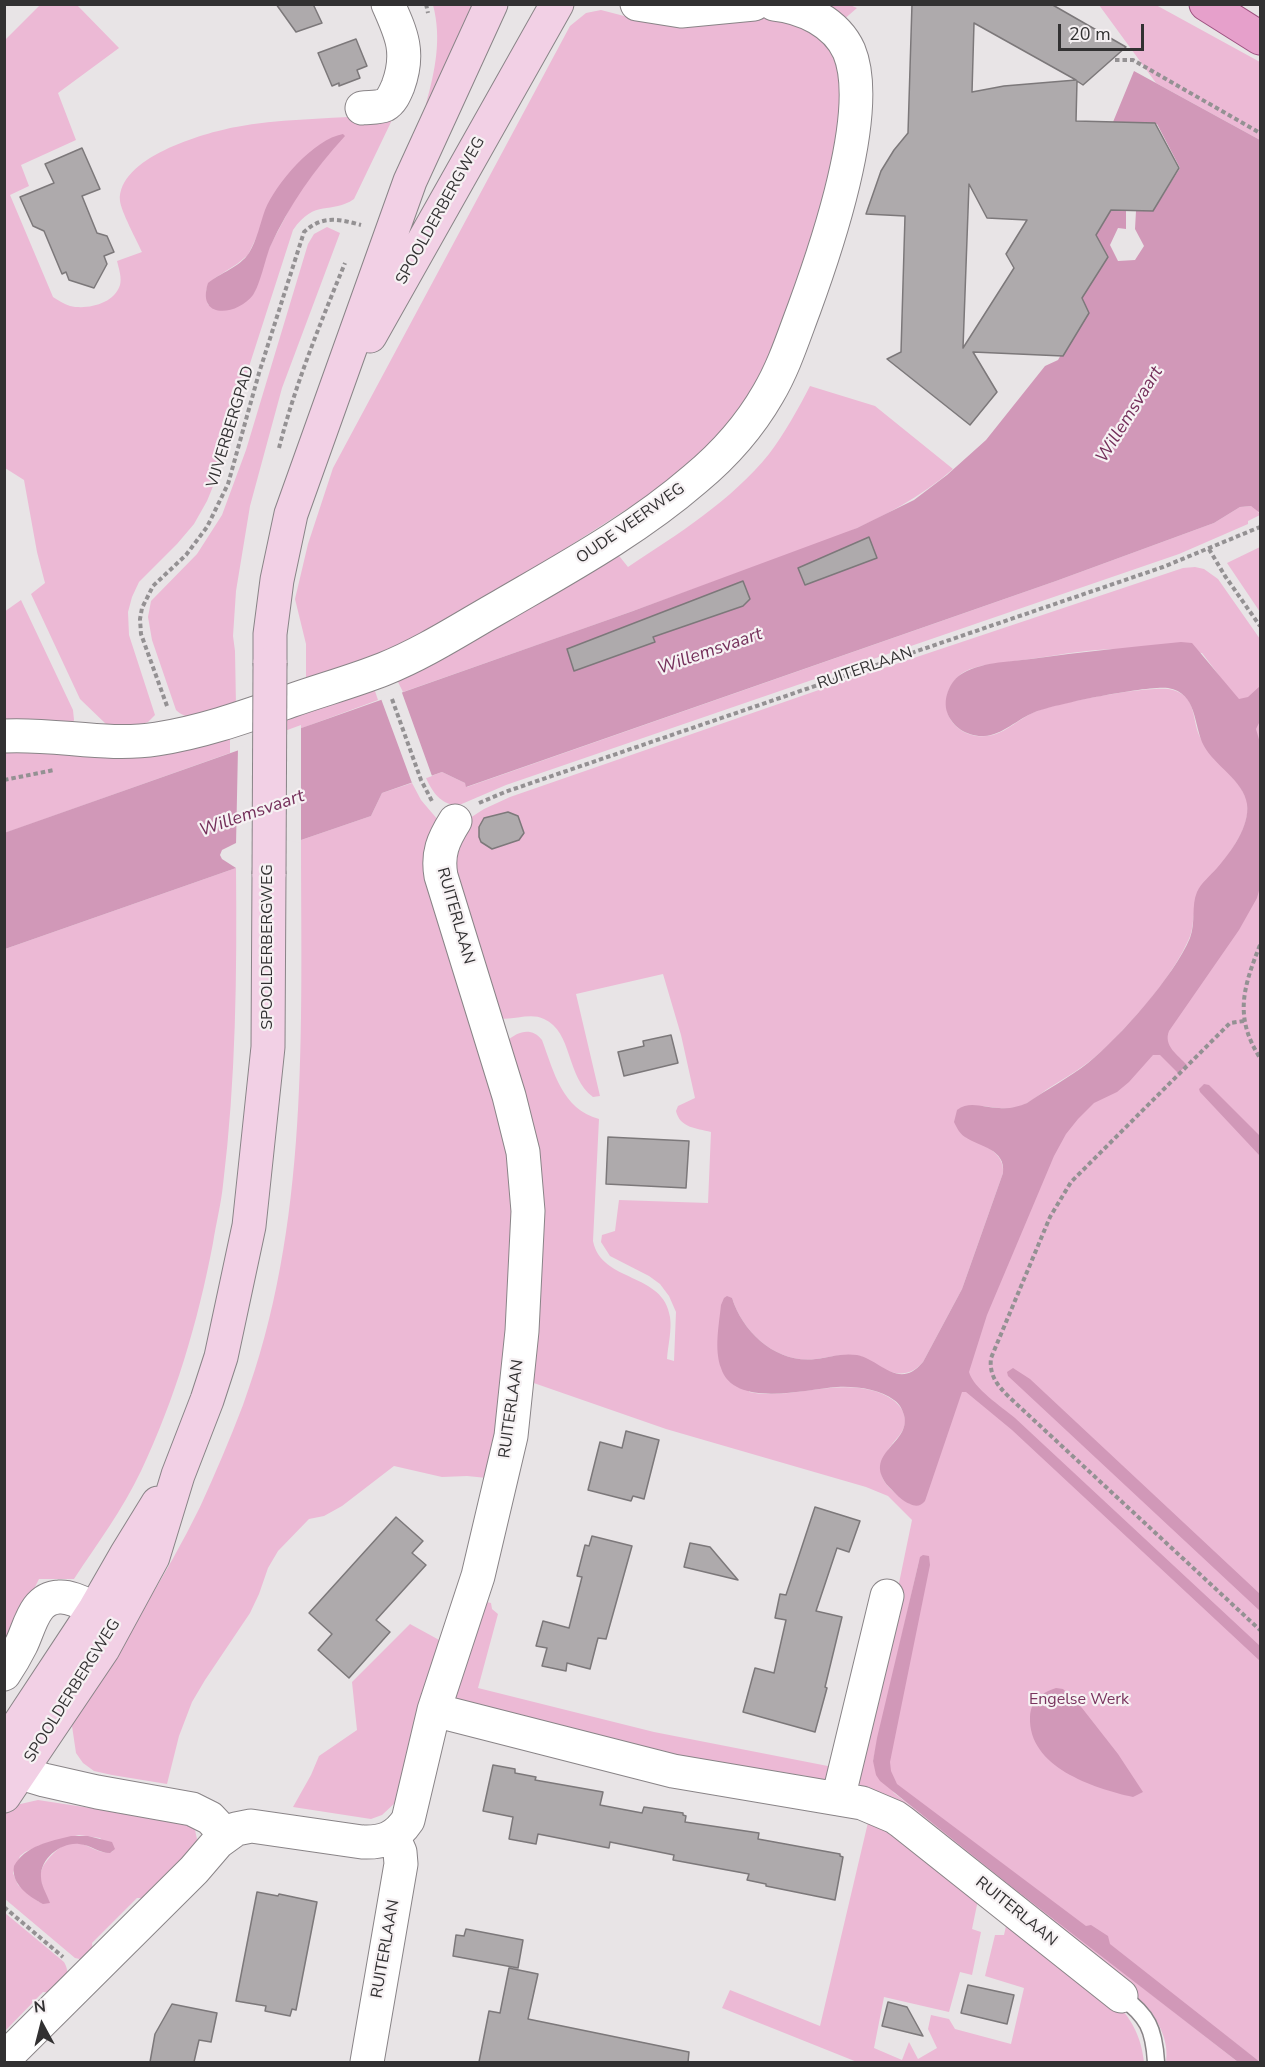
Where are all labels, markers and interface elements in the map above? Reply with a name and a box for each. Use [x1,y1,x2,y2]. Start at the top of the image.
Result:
scale bar [1061,12,1146,50]
text: 20 m [1069,22,1111,46]
street label: SPOOLDERBERGWEG [392,134,490,288]
water label: Willemsvaart [1092,363,1168,467]
street label: VIJVERBERGPAD [203,364,259,490]
street label: OUDE VEERWEG [573,479,689,569]
water label: Willemsvaart [655,624,765,680]
street label: RUITERLAAN [815,644,915,694]
water label: Willemsvaart [197,786,307,842]
street label: SPOOLDERBERGWEG [258,864,278,1030]
street label: RUITERLAAN [432,865,478,967]
street label: RUITERLAAN [496,1358,528,1460]
street label: SPOOLDERBERGWEG [21,1616,125,1766]
park label: Engelse Werk [1029,1690,1129,1710]
street label: RUITERLAAN [971,1873,1061,1951]
street label: RUITERLAAN [368,1898,404,2000]
north arrow [12,1995,72,2055]
text: N [33,1995,47,2019]

